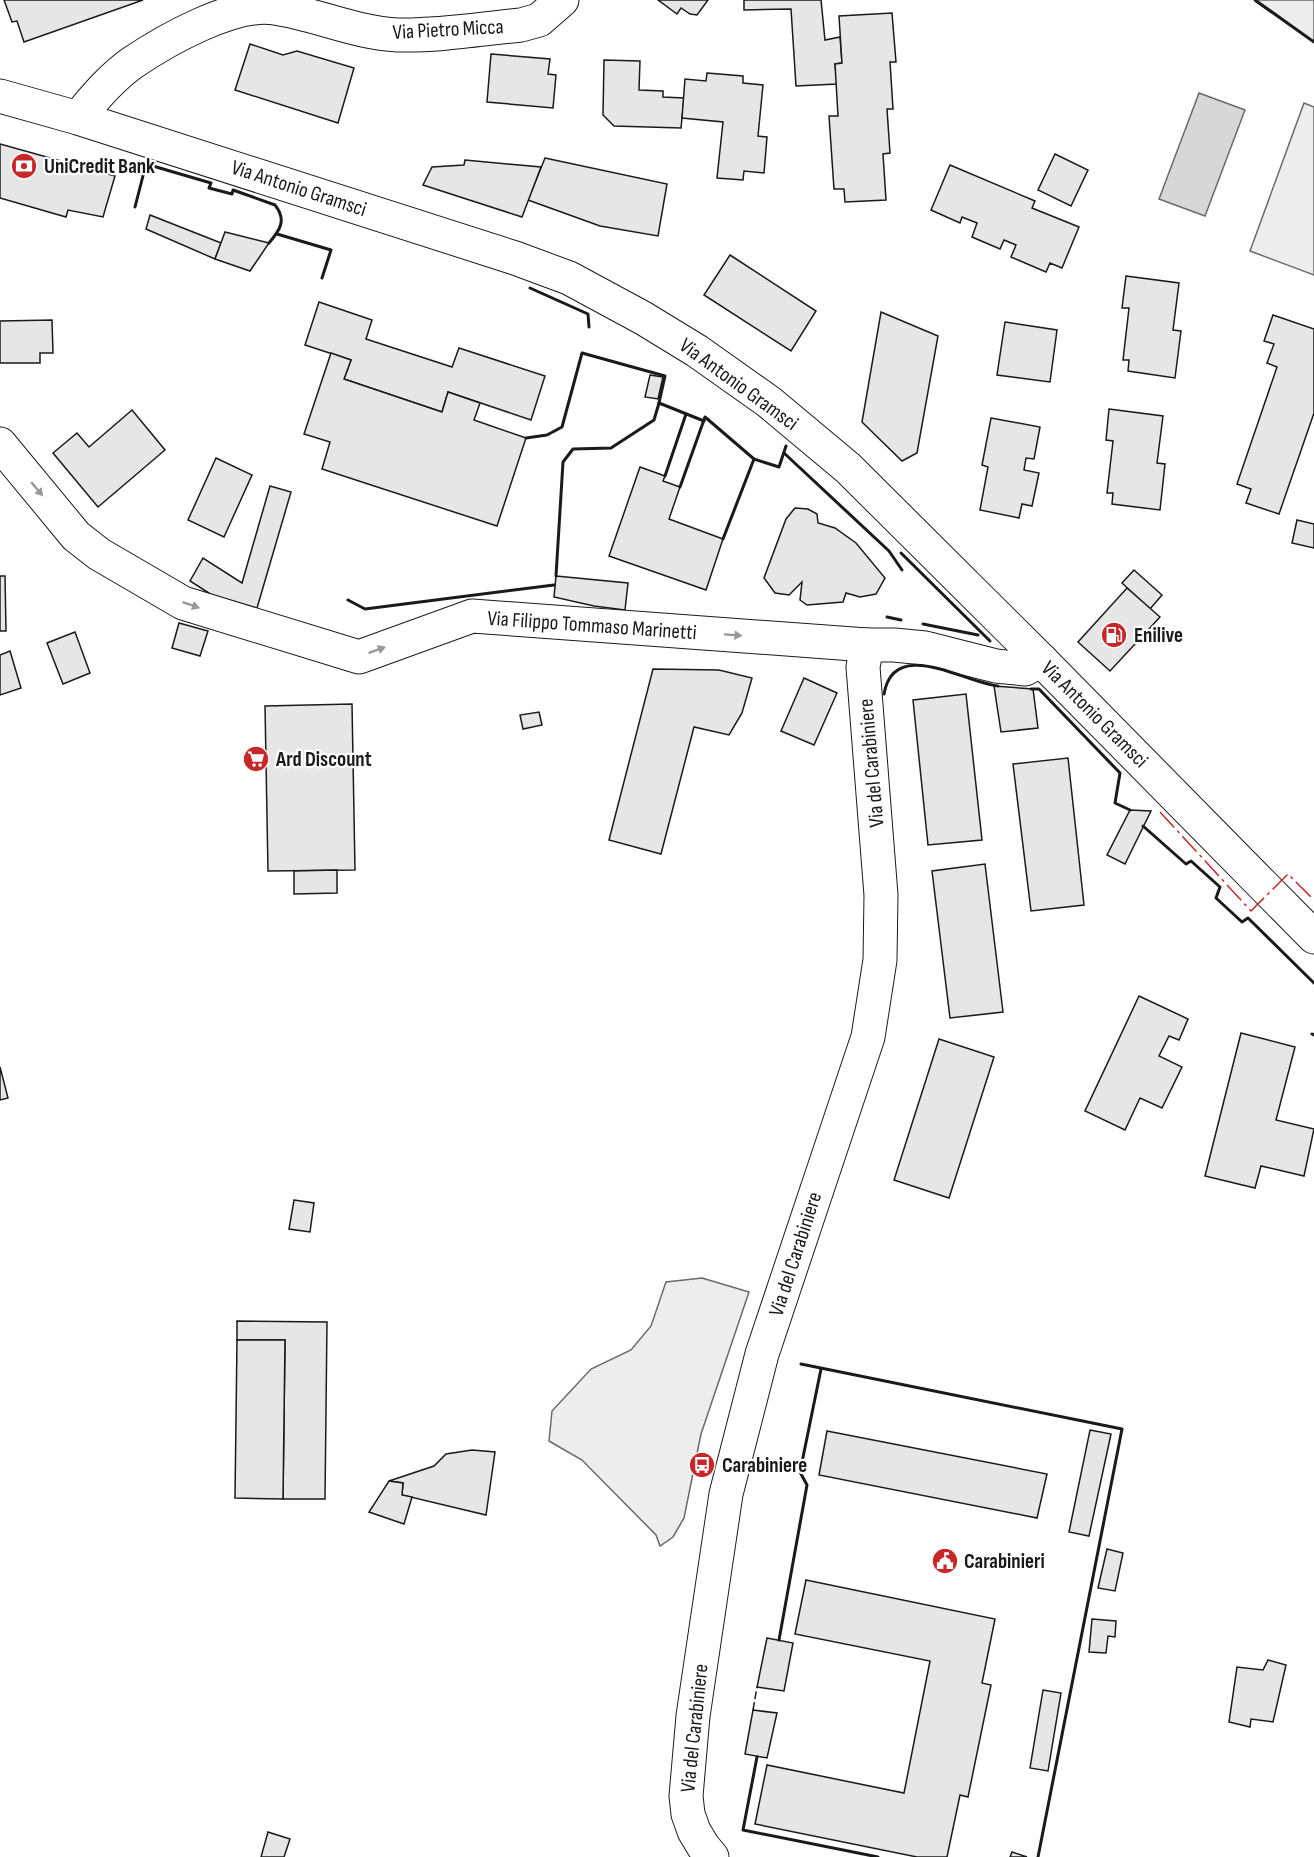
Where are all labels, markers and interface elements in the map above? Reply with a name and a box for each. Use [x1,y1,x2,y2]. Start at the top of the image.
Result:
street label: Via Pietro Micca [392,14,504,45]
bank icon: UniCredit Bank [9,151,39,181]
place label: UniCredit Bank [44,154,155,179]
street label: Via Antonio Gramsci [228,155,370,222]
street label: Via Antonio Gramsci [674,333,803,436]
one-way arrow [31,481,44,497]
one-way arrow [182,600,200,610]
street label: Via Filippo Tommaso Marinetti [486,606,697,645]
fuel station icon: Enilive [1099,620,1129,650]
place label: Enilive [1134,623,1183,648]
one-way arrow [723,631,742,640]
one-way arrow [368,645,386,655]
street label: Via Antonio Gramsci [1036,656,1153,773]
street label: Via del Carabiniere [853,698,890,828]
supermarket icon: Ard Discount [241,744,271,774]
place label: Ard Discount [275,747,372,772]
street label: Via del Carabiniere [764,1189,827,1319]
bus stop icon: Carabiniere [687,1450,717,1480]
place label: Carabiniere [722,1453,807,1478]
public building icon: Carabinieri [930,1546,960,1576]
place label: Carabinieri [964,1549,1045,1574]
street label: Via del Carabiniere [675,1663,714,1794]

